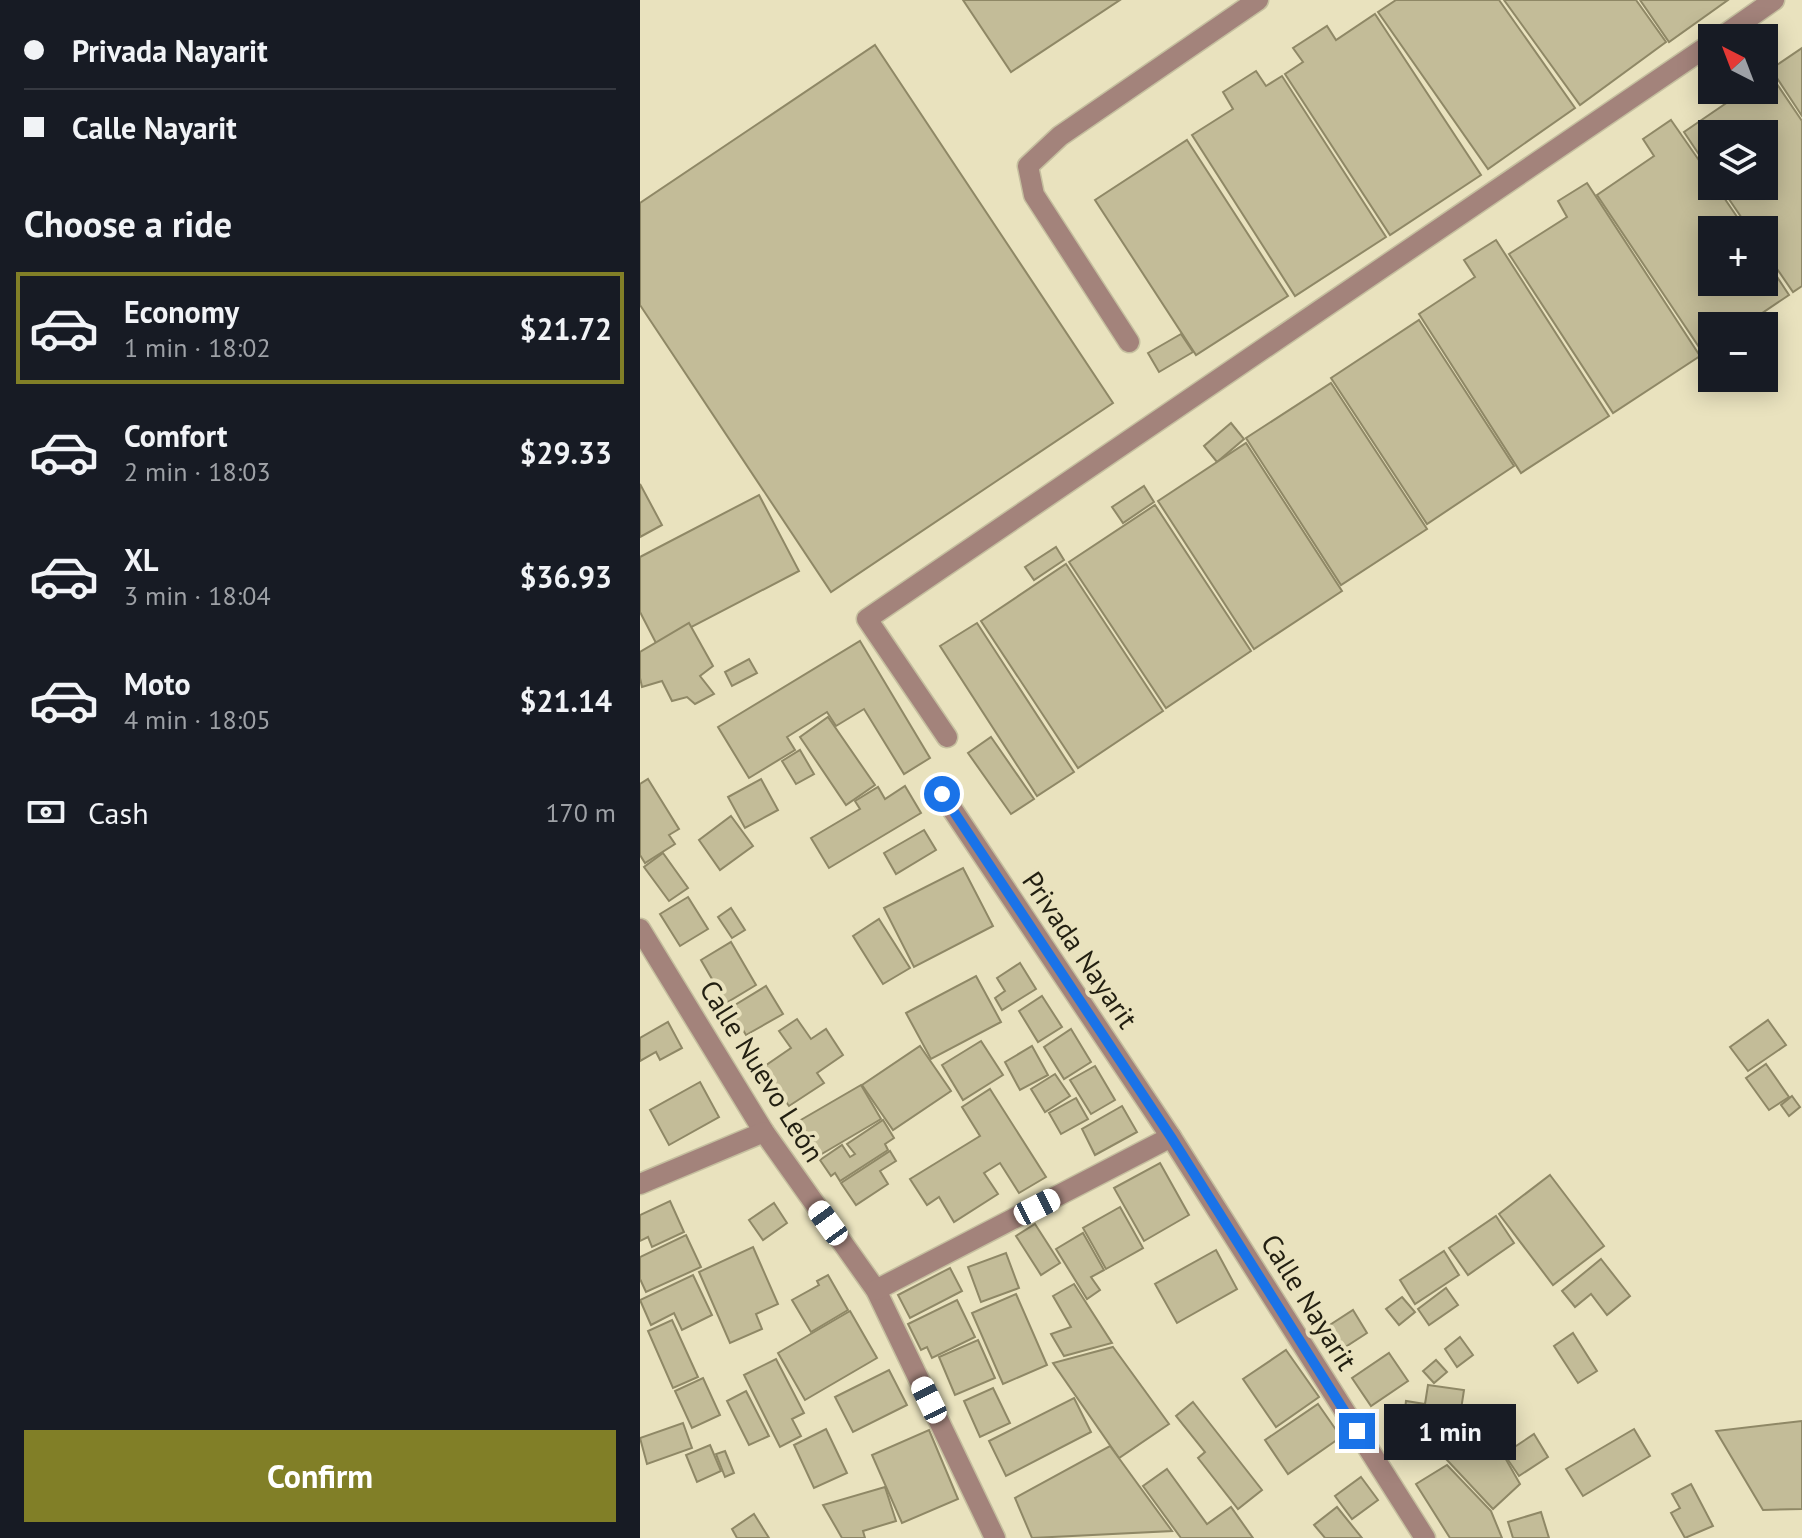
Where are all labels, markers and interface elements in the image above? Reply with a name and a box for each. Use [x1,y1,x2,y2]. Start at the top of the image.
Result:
north arrow [1698,24,1778,104]
map controls [1698,24,1778,392]
text: Privada Nayarit [72,31,268,70]
text: Calle Nayarit [72,108,237,147]
button: layers [1698,120,1778,200]
text: Choose a ride [24,200,232,247]
button: + [1698,216,1778,296]
icon: car [28,292,100,364]
text: Economy [124,292,239,331]
text: $21.72 [520,309,612,348]
button: − [1698,312,1778,392]
text: 1 min · 18:02 [124,331,271,364]
icon: car [28,416,100,488]
text: Comfort [124,416,227,455]
text: $29.33 [520,433,612,472]
text: 2 min · 18:03 [124,455,271,488]
icon: car [28,540,100,612]
text: XL [124,540,158,579]
text: $36.93 [520,557,612,596]
text: 3 min · 18:04 [124,579,271,612]
icon: car [28,664,100,736]
text: Moto [124,664,191,703]
text: $21.14 [520,681,612,720]
text: 4 min · 18:05 [124,703,271,736]
route start [924,776,960,812]
icon: cash [24,790,68,834]
text: Cash [88,793,149,832]
text: 170 m [545,796,616,829]
street label: Privada Nayarit [1014,864,1147,1036]
street label: Calle Nuevo León [692,973,833,1169]
car [1010,1185,1064,1229]
car [804,1197,852,1249]
street label: Calle Nayarit [1253,1227,1366,1377]
car [908,1373,950,1427]
callout: 1 min [1385,1403,1517,1459]
route end [1339,1413,1375,1449]
text: 1 min [1418,1415,1482,1448]
button: Confirm [24,1430,616,1522]

